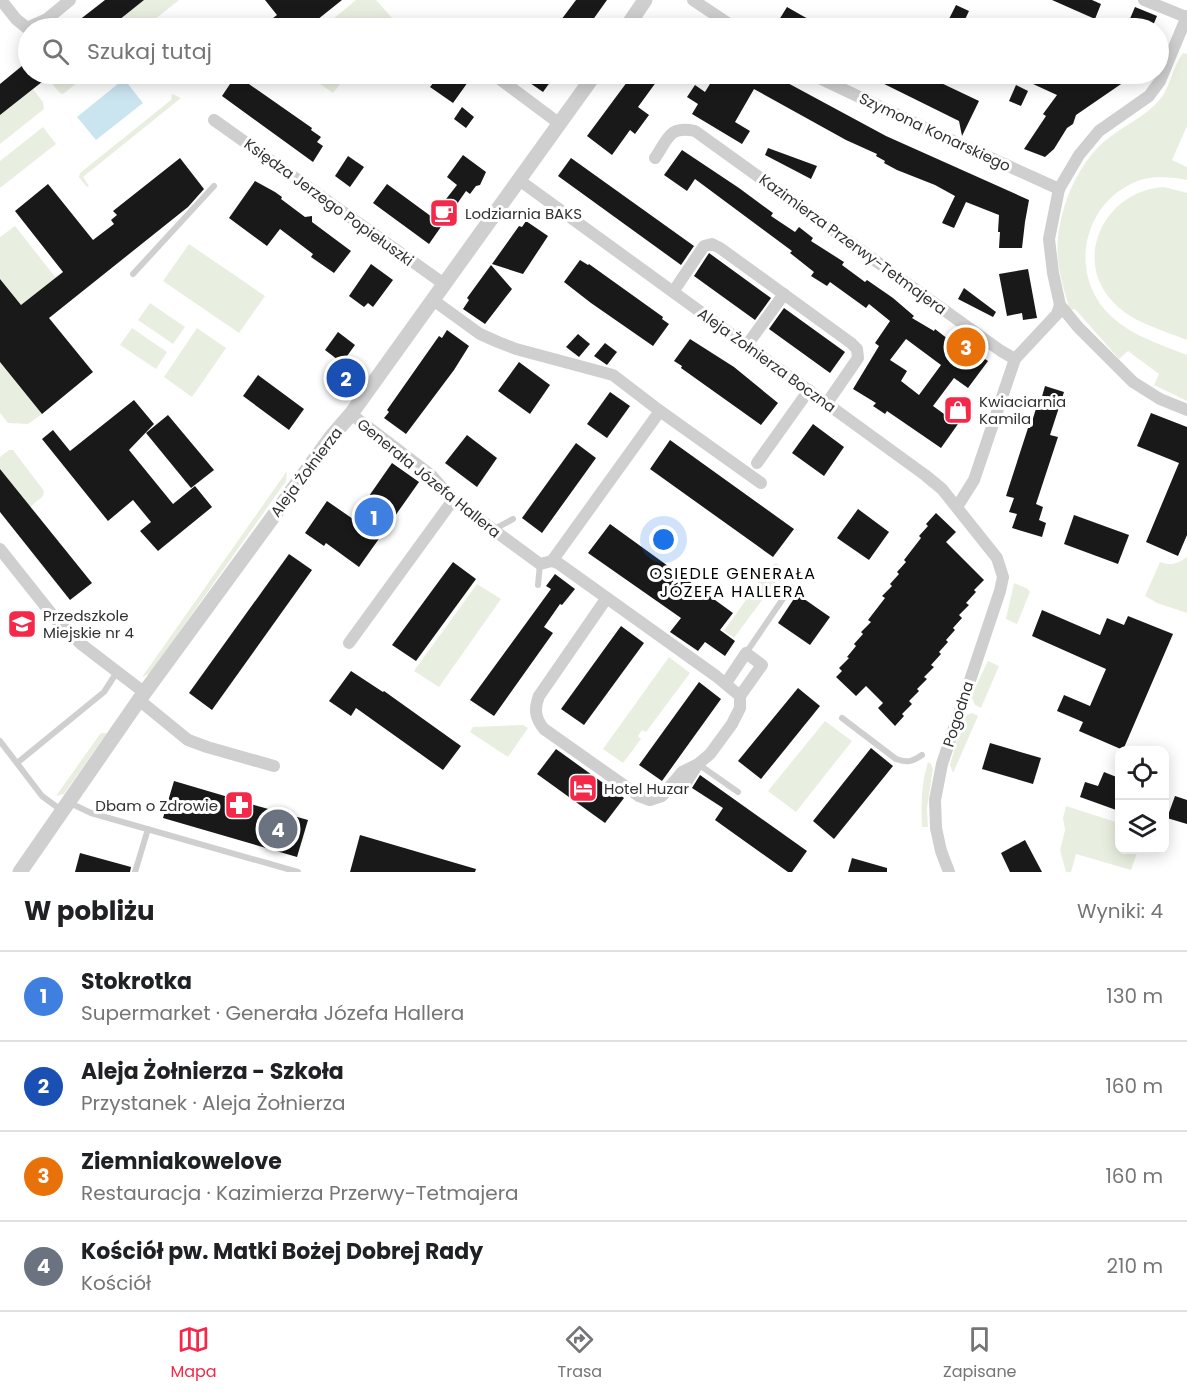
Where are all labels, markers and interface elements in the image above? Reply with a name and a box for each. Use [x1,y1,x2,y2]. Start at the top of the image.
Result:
search box [18,18,1169,84]
icon: search [39,35,72,68]
text: Szukaj tutaj [87,36,212,67]
street label: Szymona Konarskiego [856,88,1014,176]
street label: Księdza Jerzego Popiełuszki [240,133,418,271]
street label: Kazimierza Przerwy-Tetmajera [755,169,951,319]
cafe icon: Lodziarnia BAKS [428,197,460,229]
place label: Lodziarnia BAKS [465,203,582,224]
street label: Aleja Żołnierza Boczna [694,303,840,417]
pin: 3 [946,324,986,370]
pin: 2 [326,356,366,400]
place label: Kwiaciarnia Kamila [979,391,1066,429]
shop icon: Kwiaciarnia Kamila [942,394,974,426]
street label: Generała Józefa Hallera [353,413,505,543]
street label: Aleja Żołnierza [265,423,347,521]
pin: 1 [354,494,394,540]
your location [649,525,678,554]
district label: OSIEDLE GENERAŁA JÓZEFA HALLERA [649,562,817,603]
place label: Przedszkole Miejskie nr 4 [43,605,134,643]
school or university icon: Przedszkole Miejskie nr 4 [6,608,38,640]
street label: Pogodna [938,678,978,750]
map controls [1115,746,1169,854]
button: locate [1115,746,1169,800]
hotel icon: Hotel Huzar [567,772,599,804]
place label: Hotel Huzar [604,778,689,799]
pharmacy icon: Dbam o Zdrowie [223,789,255,821]
place label: Dbam o Zdrowie [95,795,218,816]
button: layers [1115,800,1169,854]
pin: 4 [258,806,298,852]
text: W pobliżu [24,893,155,929]
text: Wyniki: 4 [1077,897,1163,925]
text: Stokrotka [81,966,192,997]
text: 1 [40,982,47,1010]
text: 130 m [1106,982,1163,1010]
text: Supermarket · Generała Józefa Hallera [81,999,464,1027]
text: Aleja Żołnierza - Szkoła [81,1056,344,1087]
text: 2 [38,1072,49,1100]
text: 160 m [1105,1072,1163,1100]
text: Przystanek · Aleja Żołnierza [81,1089,346,1117]
text: Ziemniakowelove [81,1146,282,1177]
text: 3 [37,1162,50,1190]
text: 160 m [1105,1162,1163,1190]
text: Restauracja · Kazimierza Przerwy-Tetmajera [81,1179,519,1207]
text: Kościół pw. Matki Bożej Dobrej Rady [81,1236,483,1267]
text: 4 [37,1252,50,1280]
text: 210 m [1107,1252,1163,1280]
text: Kościół [81,1269,151,1297]
tab: Mapa [170,1323,217,1384]
tab: Trasa [558,1323,602,1384]
tab: Zapisane [943,1323,1017,1384]

